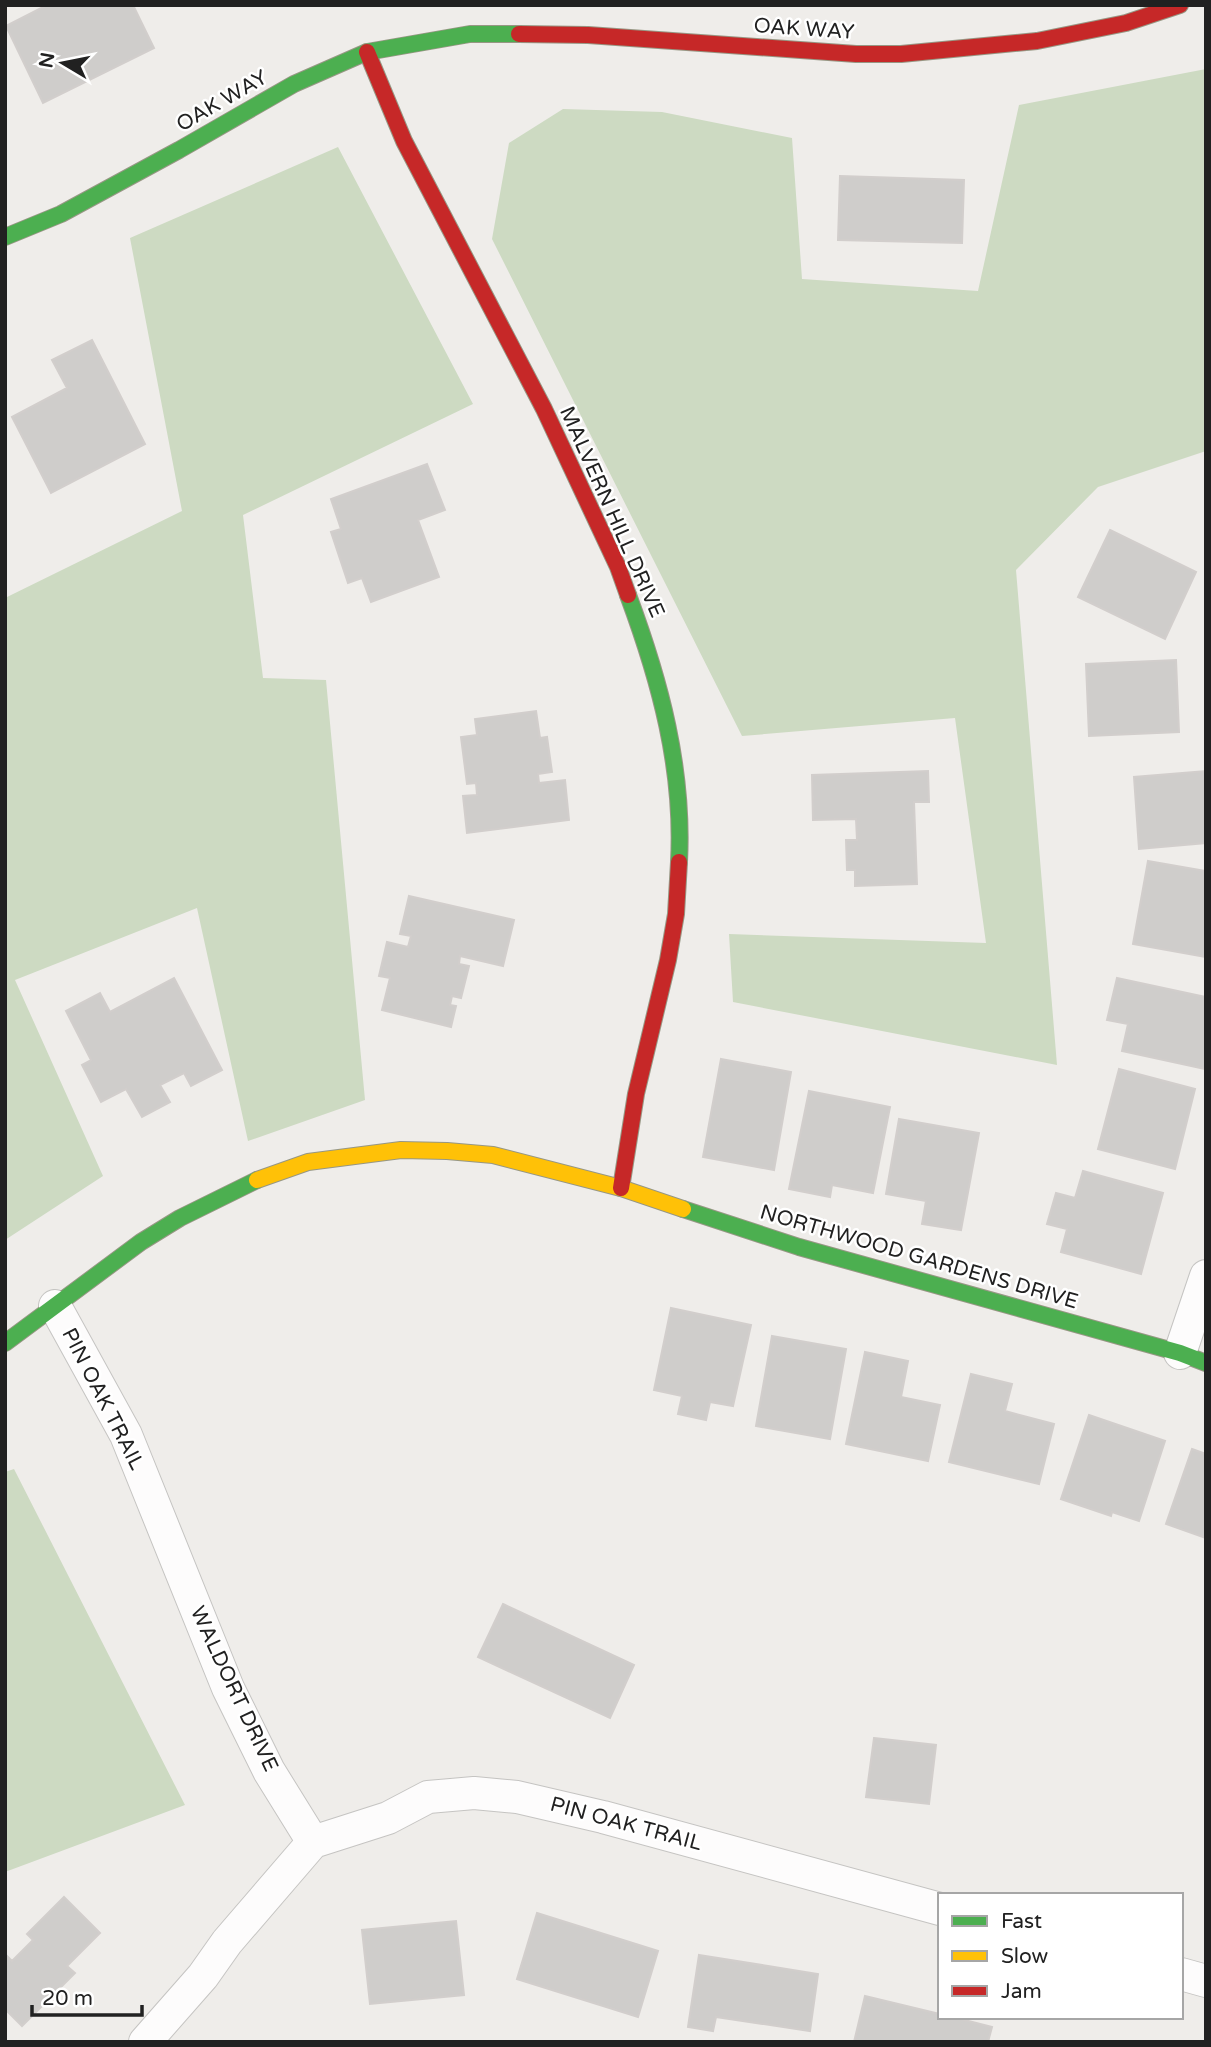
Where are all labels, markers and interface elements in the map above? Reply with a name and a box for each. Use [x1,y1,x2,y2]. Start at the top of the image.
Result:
street label: OAK WAY [753,13,855,45]
north arrow [28,28,98,98]
text: N [35,51,59,70]
street label: OAK WAY [172,65,272,137]
street label: MALVERN HILL DRIVE [554,403,670,621]
street label: NORTHWOOD GARDENS DRIVE [757,1200,1081,1314]
street label: PIN OAK TRAIL [56,1324,150,1474]
street label: WALDORT DRIVE [185,1602,283,1776]
street label: PIN OAK TRAIL [547,1792,705,1856]
legend [938,1893,1183,2019]
text: Fast [1001,1909,1042,1934]
text: Slow [1001,1944,1049,1969]
scale bar [32,1974,142,2018]
text: Jam [1001,1979,1042,2004]
text: 20 m [42,1986,93,2011]

